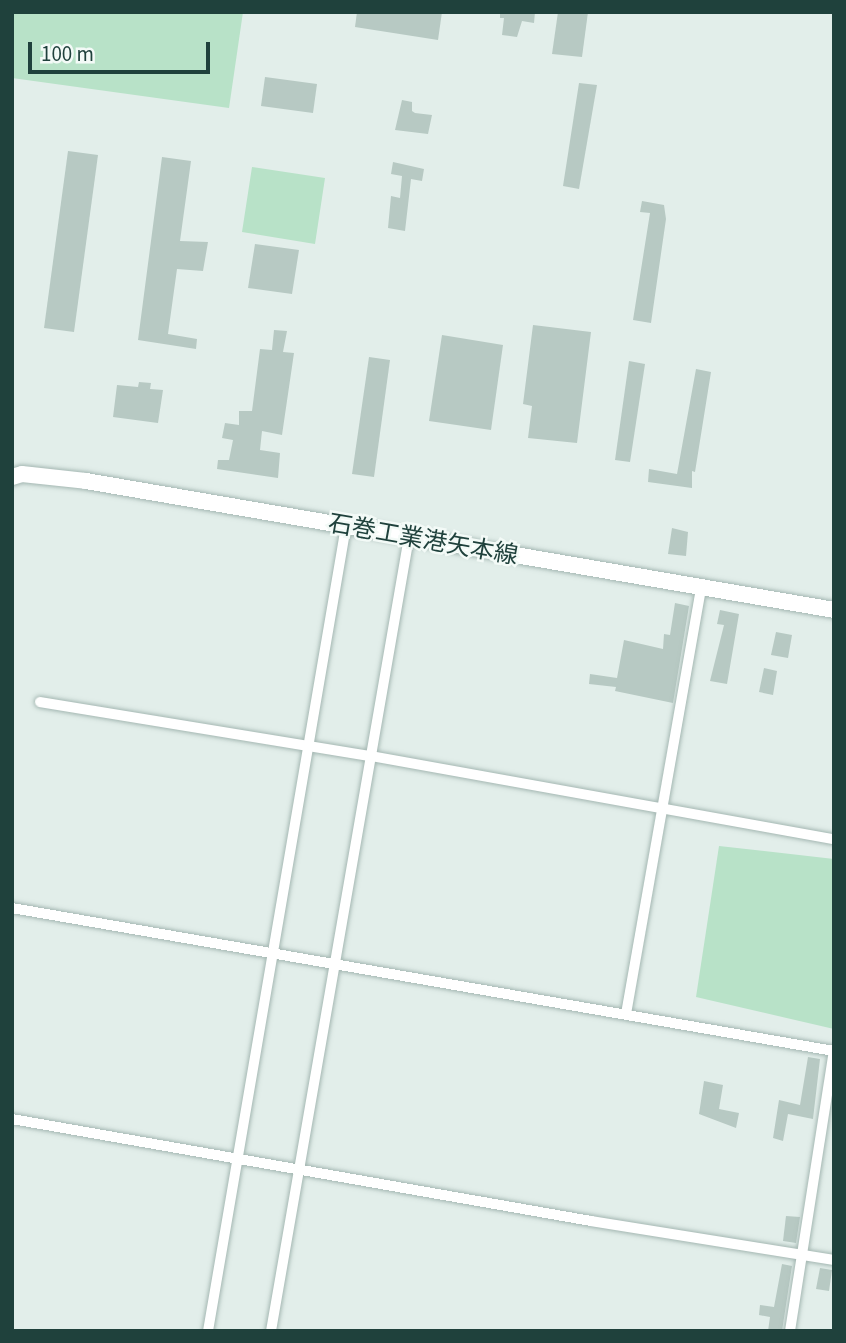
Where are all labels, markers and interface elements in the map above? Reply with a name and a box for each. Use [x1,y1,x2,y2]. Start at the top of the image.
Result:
scale bar [32,28,214,72]
text: 100 m [41,39,94,69]
street label: 石巻工業港矢本線 [326,509,520,571]

